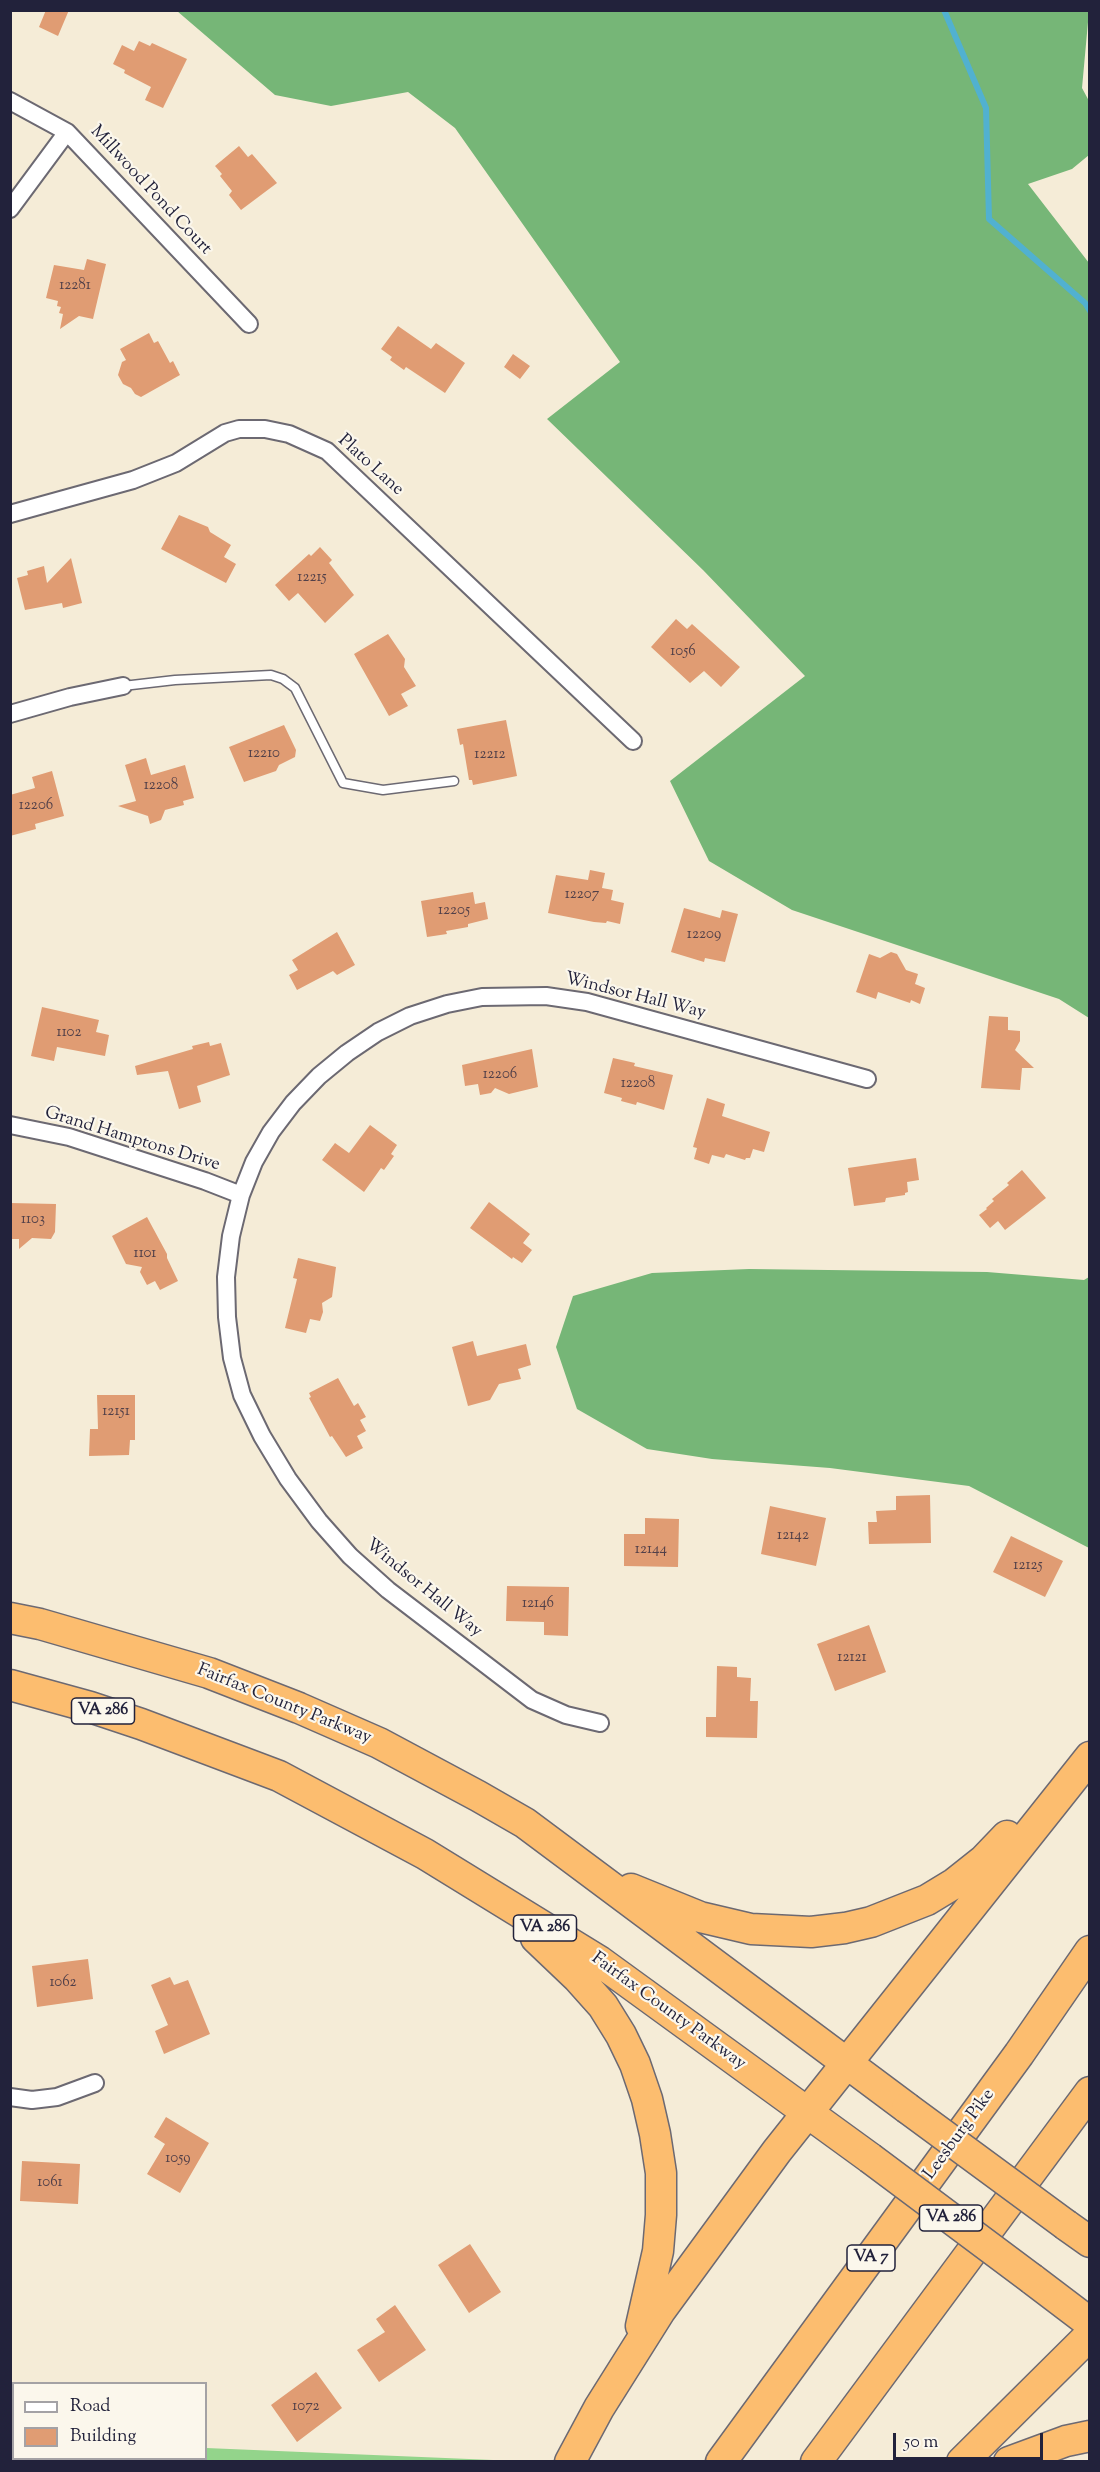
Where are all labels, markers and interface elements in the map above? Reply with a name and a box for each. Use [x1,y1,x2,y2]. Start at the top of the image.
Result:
street label: Millwood Pond Court [84,122,216,260]
house number: 12281 [59,277,91,295]
street label: Plato Lane [333,431,407,501]
house number: 12215 [297,569,327,587]
house number: 1056 [670,643,696,661]
house number: 12210 [248,745,280,763]
house number: 12212 [474,746,506,764]
house number: 12208 [144,777,178,795]
house number: 12206 [19,797,53,815]
house number: 12207 [565,886,599,904]
house number: 12205 [438,902,470,920]
house number: 12209 [687,926,721,944]
street label: Windsor Hall Way [562,969,708,1025]
house number: 1102 [57,1024,81,1042]
house number: 12206 [483,1066,517,1084]
house number: 12208 [621,1075,655,1093]
street label: Grand Hamptons Drive [42,1103,222,1177]
house number: 1103 [21,1211,45,1229]
house number: 1101 [134,1245,156,1263]
house number: 12151 [102,1403,130,1421]
house number: 12142 [777,1527,809,1545]
street label: Windsor Hall Way [360,1535,486,1643]
house number: 12144 [635,1541,667,1559]
house number: 12125 [1013,1557,1043,1575]
house number: 12146 [522,1595,554,1613]
house number: 12121 [837,1649,867,1667]
street label: Fairfax County Parkway [194,1660,374,1750]
road number: VA 286 [72,1698,134,1724]
road number: VA 286 [514,1915,576,1941]
street label: Fairfax County Parkway [586,1949,750,2075]
house number: 1062 [49,1974,77,1992]
street label: Leesburg Pike [920,2085,1000,2185]
house number: 1059 [165,2150,191,2168]
house number: 1061 [37,2174,63,2192]
road number: VA 286 [920,2205,982,2231]
road number: VA 7 [847,2245,895,2271]
legend [12,2382,207,2460]
text: Road [70,2394,110,2420]
house number: 1072 [292,2398,320,2416]
scale bar [896,2421,1046,2459]
text: Building [70,2424,136,2450]
text: 50 m [904,2430,938,2456]

